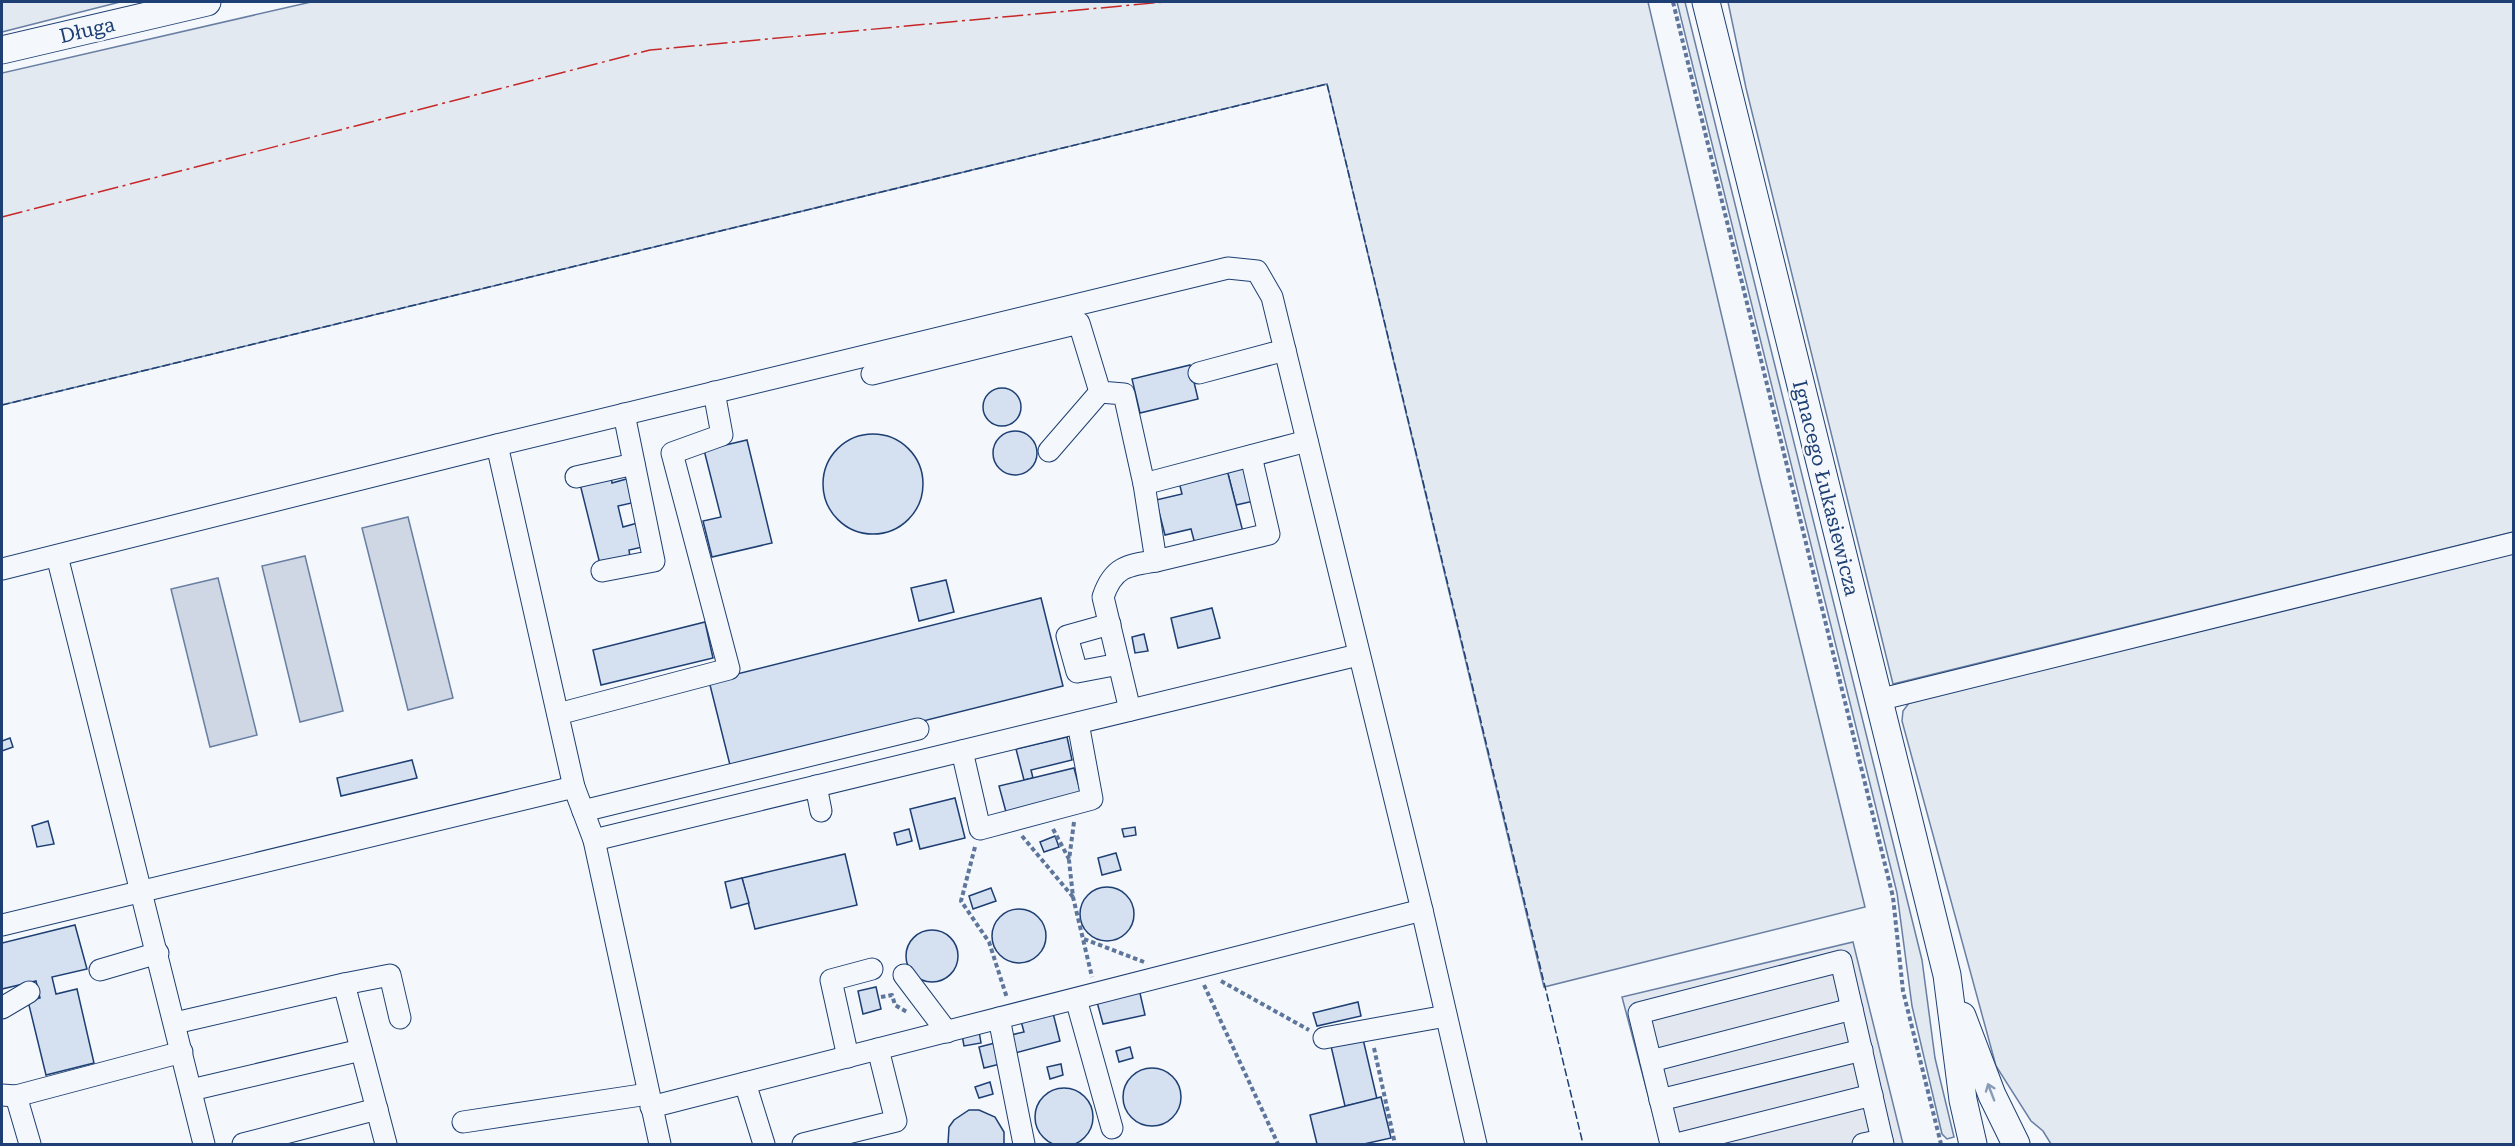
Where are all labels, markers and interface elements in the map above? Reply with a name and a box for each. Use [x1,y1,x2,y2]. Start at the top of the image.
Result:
street label: Długa [57,12,117,48]
street label: Ignacego Łukasiewicza [1788,378,1864,598]
one-way arrow [1985,1083,1996,1102]

